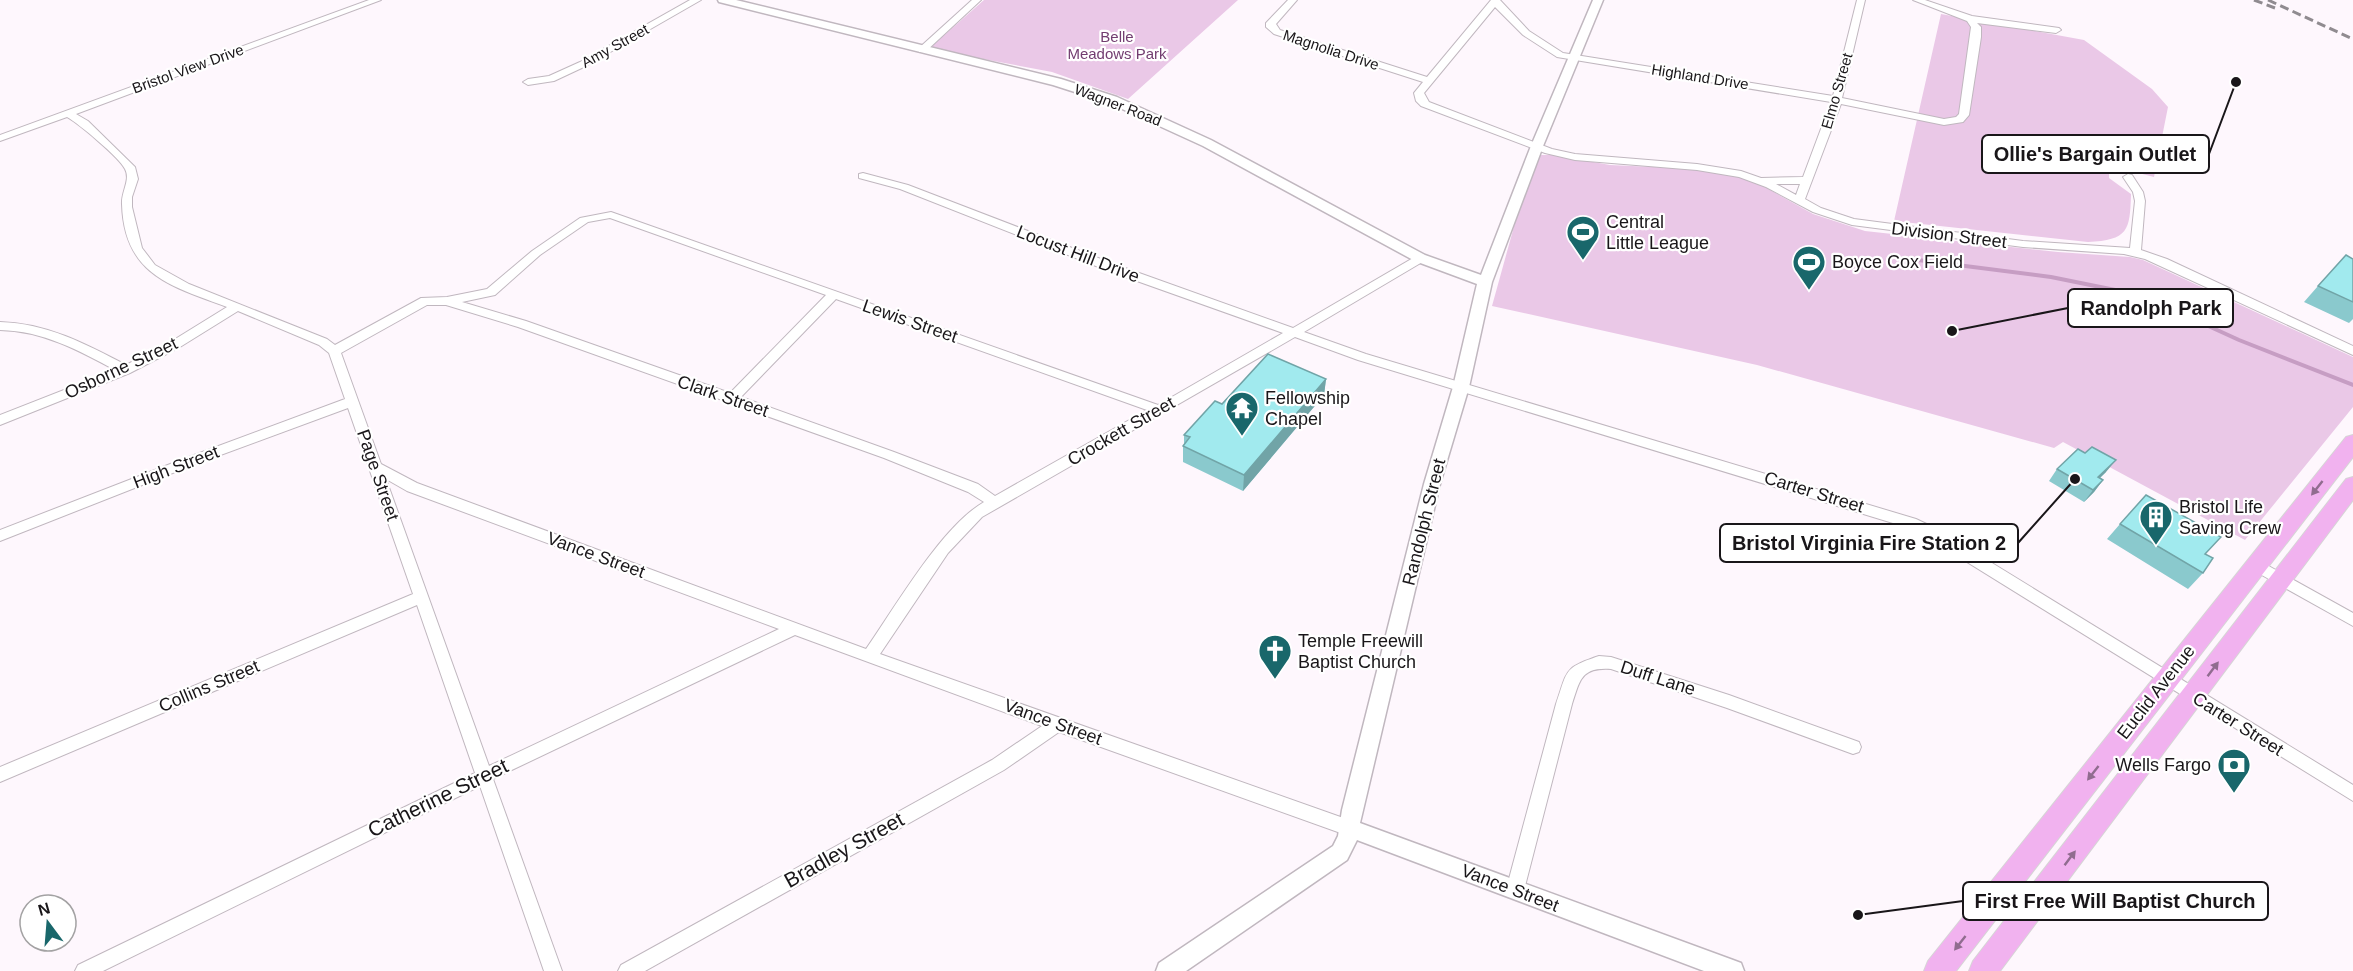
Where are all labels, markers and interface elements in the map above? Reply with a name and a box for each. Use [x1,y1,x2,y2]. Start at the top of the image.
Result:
street label: Amy Street [578,20,652,71]
street label: Magnolia Drive [1281,26,1381,73]
park label: Belle Meadows Park [1067,28,1167,62]
street label: Bristol View Drive [130,40,246,97]
street label: Elmo Street [1818,50,1856,131]
street label: Highland Drive [1650,60,1750,93]
street label: Wagner Road [1072,80,1164,129]
callout: Ollie's Bargain Outlet [1982,135,2209,173]
text: Ollie's Bargain Outlet [1994,143,2197,165]
place label: Central Little League [1606,212,1709,253]
sports icon: Central Little League [1565,214,1601,261]
street label: Division Street [1890,218,2008,252]
street label: Locust Hill Drive [1014,221,1142,287]
sports icon: Boyce Cox Field [1791,244,1827,291]
place label: Boyce Cox Field [1832,252,1963,272]
callout: Randolph Park [2068,289,2233,327]
street label: Lewis Street [860,295,960,347]
text: Randolph Park [2080,297,2222,319]
street label: Osborne Street [61,333,181,403]
street label: Clark Street [675,371,771,421]
place label: Fellowship Chapel [1265,388,1350,429]
temple icon: Fellowship Chapel [1224,390,1260,437]
street label: Crockett Street [1064,392,1178,470]
street label: Page Street [353,427,403,523]
street label: High Street [130,442,222,492]
street label: Randolph Street [1399,456,1449,588]
street label: Carter Street [1762,467,1866,517]
one-way arrow [2311,480,2323,495]
place label: Bristol Life Saving Crew [2179,497,2282,538]
building icon: Bristol Life Saving Crew [2138,499,2174,546]
callout: Bristol Virginia Fire Station 2 [1720,524,2018,562]
street label: Vance Street [544,528,648,582]
text: Bristol Virginia Fire Station 2 [1732,532,2006,554]
place label: Temple Freewill Baptist Church [1298,631,1423,672]
church icon: Temple Freewill Baptist Church [1257,633,1293,680]
street label: Euclid Avenue [2113,641,2199,743]
street label: Collins Street [156,656,262,716]
street label: Duff Lane [1618,656,1698,700]
one-way arrow [2207,661,2220,677]
street label: Carter Street [2189,688,2287,760]
street label: Vance Street [1001,695,1105,749]
bank icon: Wells Fargo [2216,747,2252,794]
street label: Catherine Street [364,754,512,841]
place label: Wells Fargo [2115,755,2211,775]
one-way arrow [2086,765,2099,781]
street label: Bradley Street [780,807,908,892]
one-way arrow [2063,850,2075,865]
street label: Vance Street [1458,860,1562,916]
callout: First Free Will Baptist Church [1963,882,2268,920]
text: First Free Will Baptist Church [1975,890,2255,912]
north arrow [18,893,78,953]
text: N [36,899,52,919]
one-way arrow [1954,936,1966,951]

